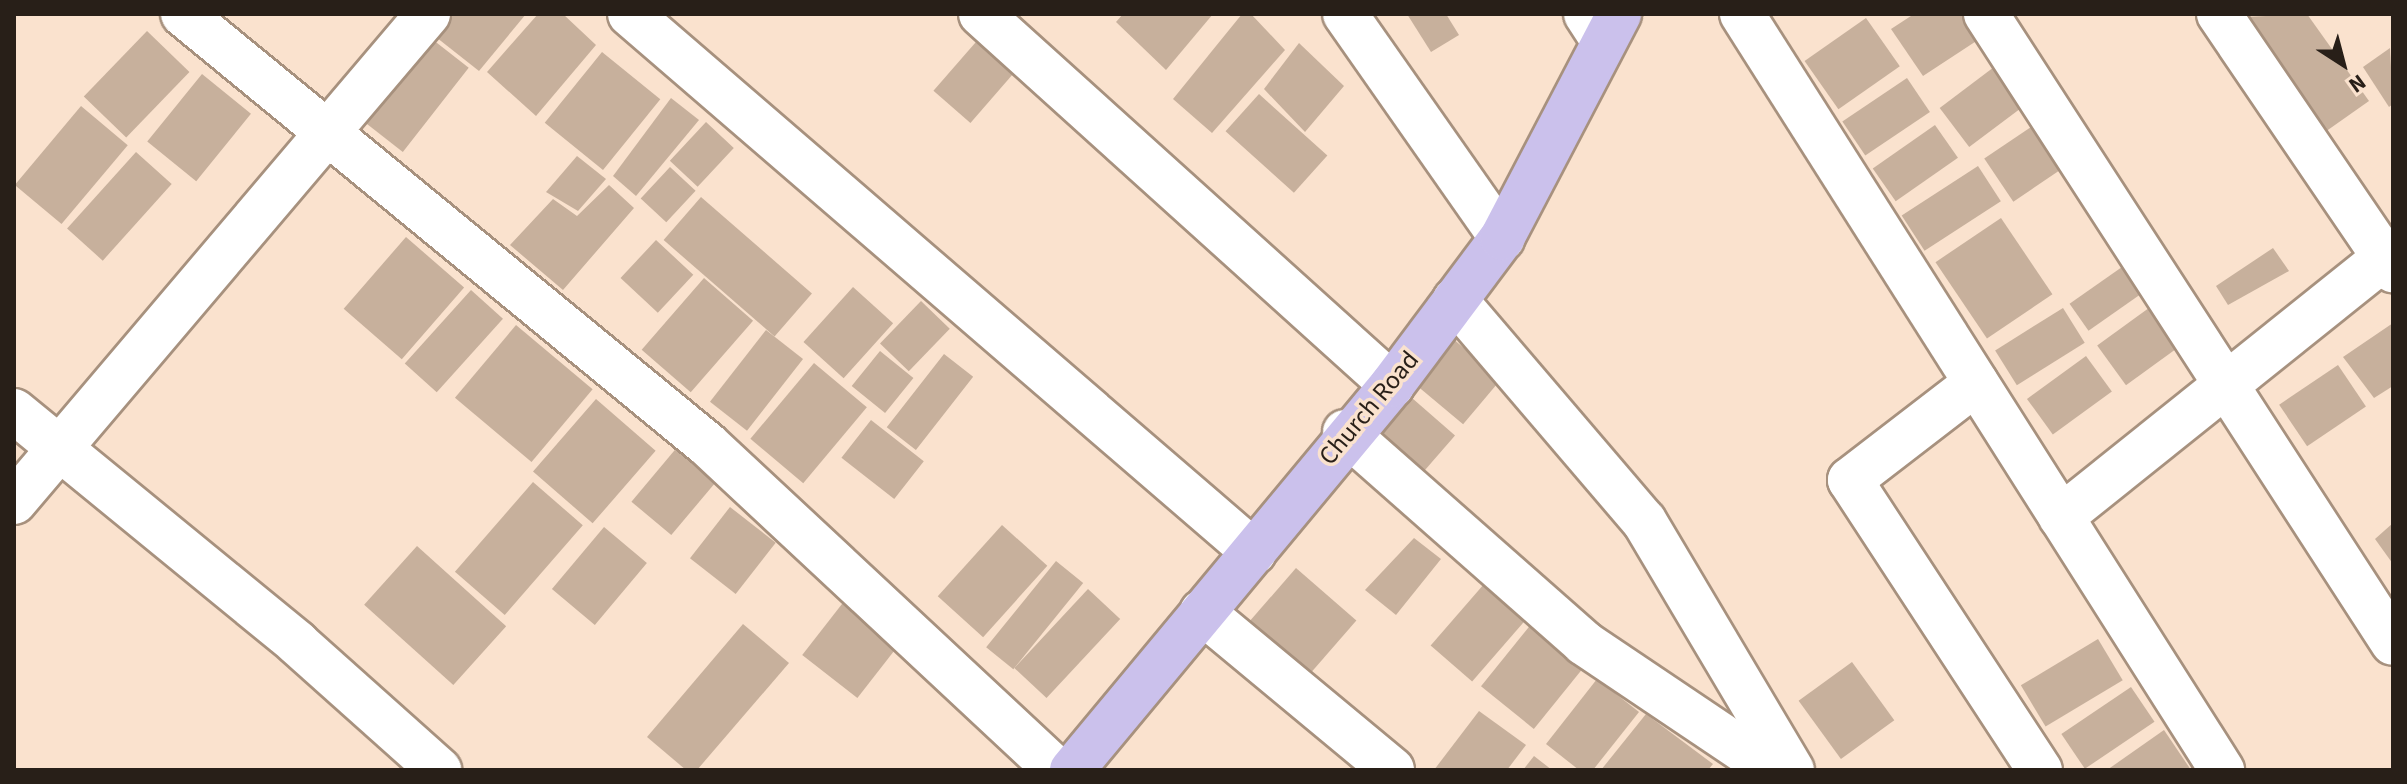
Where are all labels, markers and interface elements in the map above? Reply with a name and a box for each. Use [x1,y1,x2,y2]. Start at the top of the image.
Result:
north arrow [2303,24,2383,104]
text: N [2342,66,2372,101]
street label: Church Road [1312,345,1426,471]

